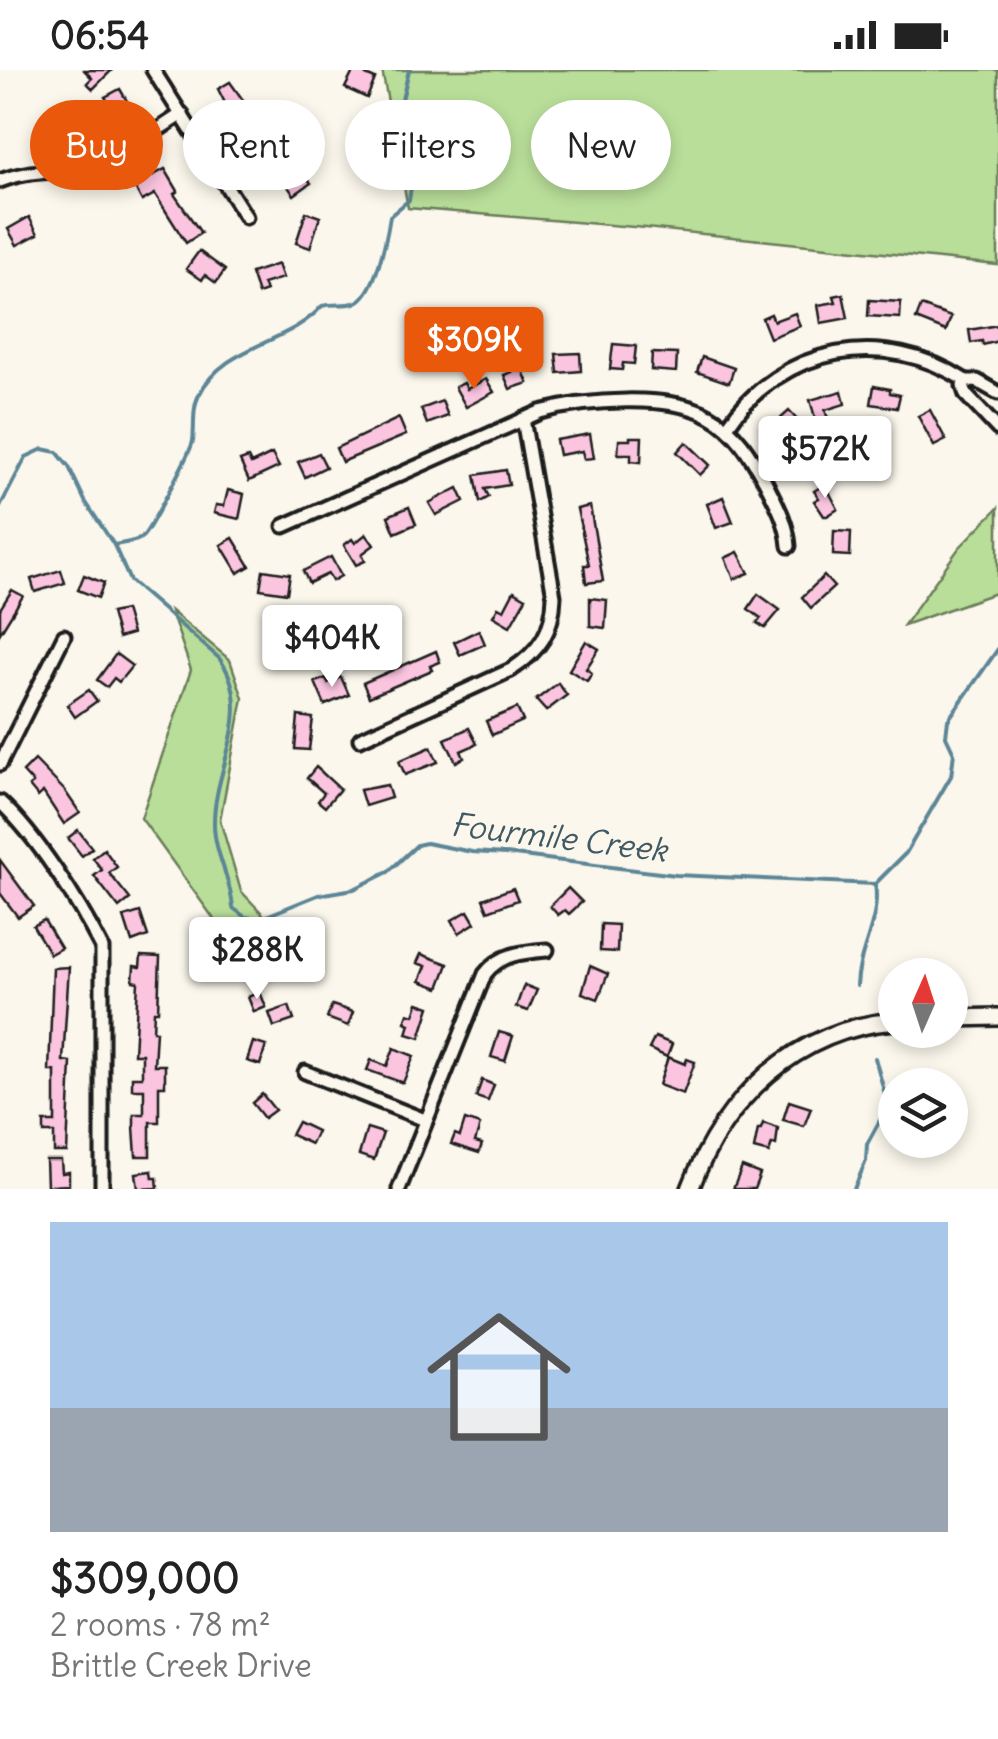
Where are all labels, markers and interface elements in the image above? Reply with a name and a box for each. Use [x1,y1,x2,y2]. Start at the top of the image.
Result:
text: 06:54 [50,12,149,59]
chip: Buy [30,100,163,190]
chip: Rent [183,100,325,190]
chip: Filters [345,100,511,190]
chip: New [531,100,671,190]
pin: $309K [404,307,544,392]
text: $309K [426,319,522,360]
pin: $572K [755,416,895,501]
text: $572K [780,428,870,469]
pin: $404K [262,605,402,690]
text: $404K [284,617,380,658]
water label: Fourmile Creek [449,803,672,871]
pin: $288K [187,917,327,1002]
text: $288K [211,929,303,970]
north arrow [878,958,968,1048]
map controls [878,958,968,1158]
button: layers [878,1068,968,1158]
icon: home [409,1287,589,1467]
text: $309,000 [50,1552,240,1604]
text: 2 rooms · 78 m² [50,1604,271,1645]
text: Brittle Creek Drive [50,1645,312,1686]

